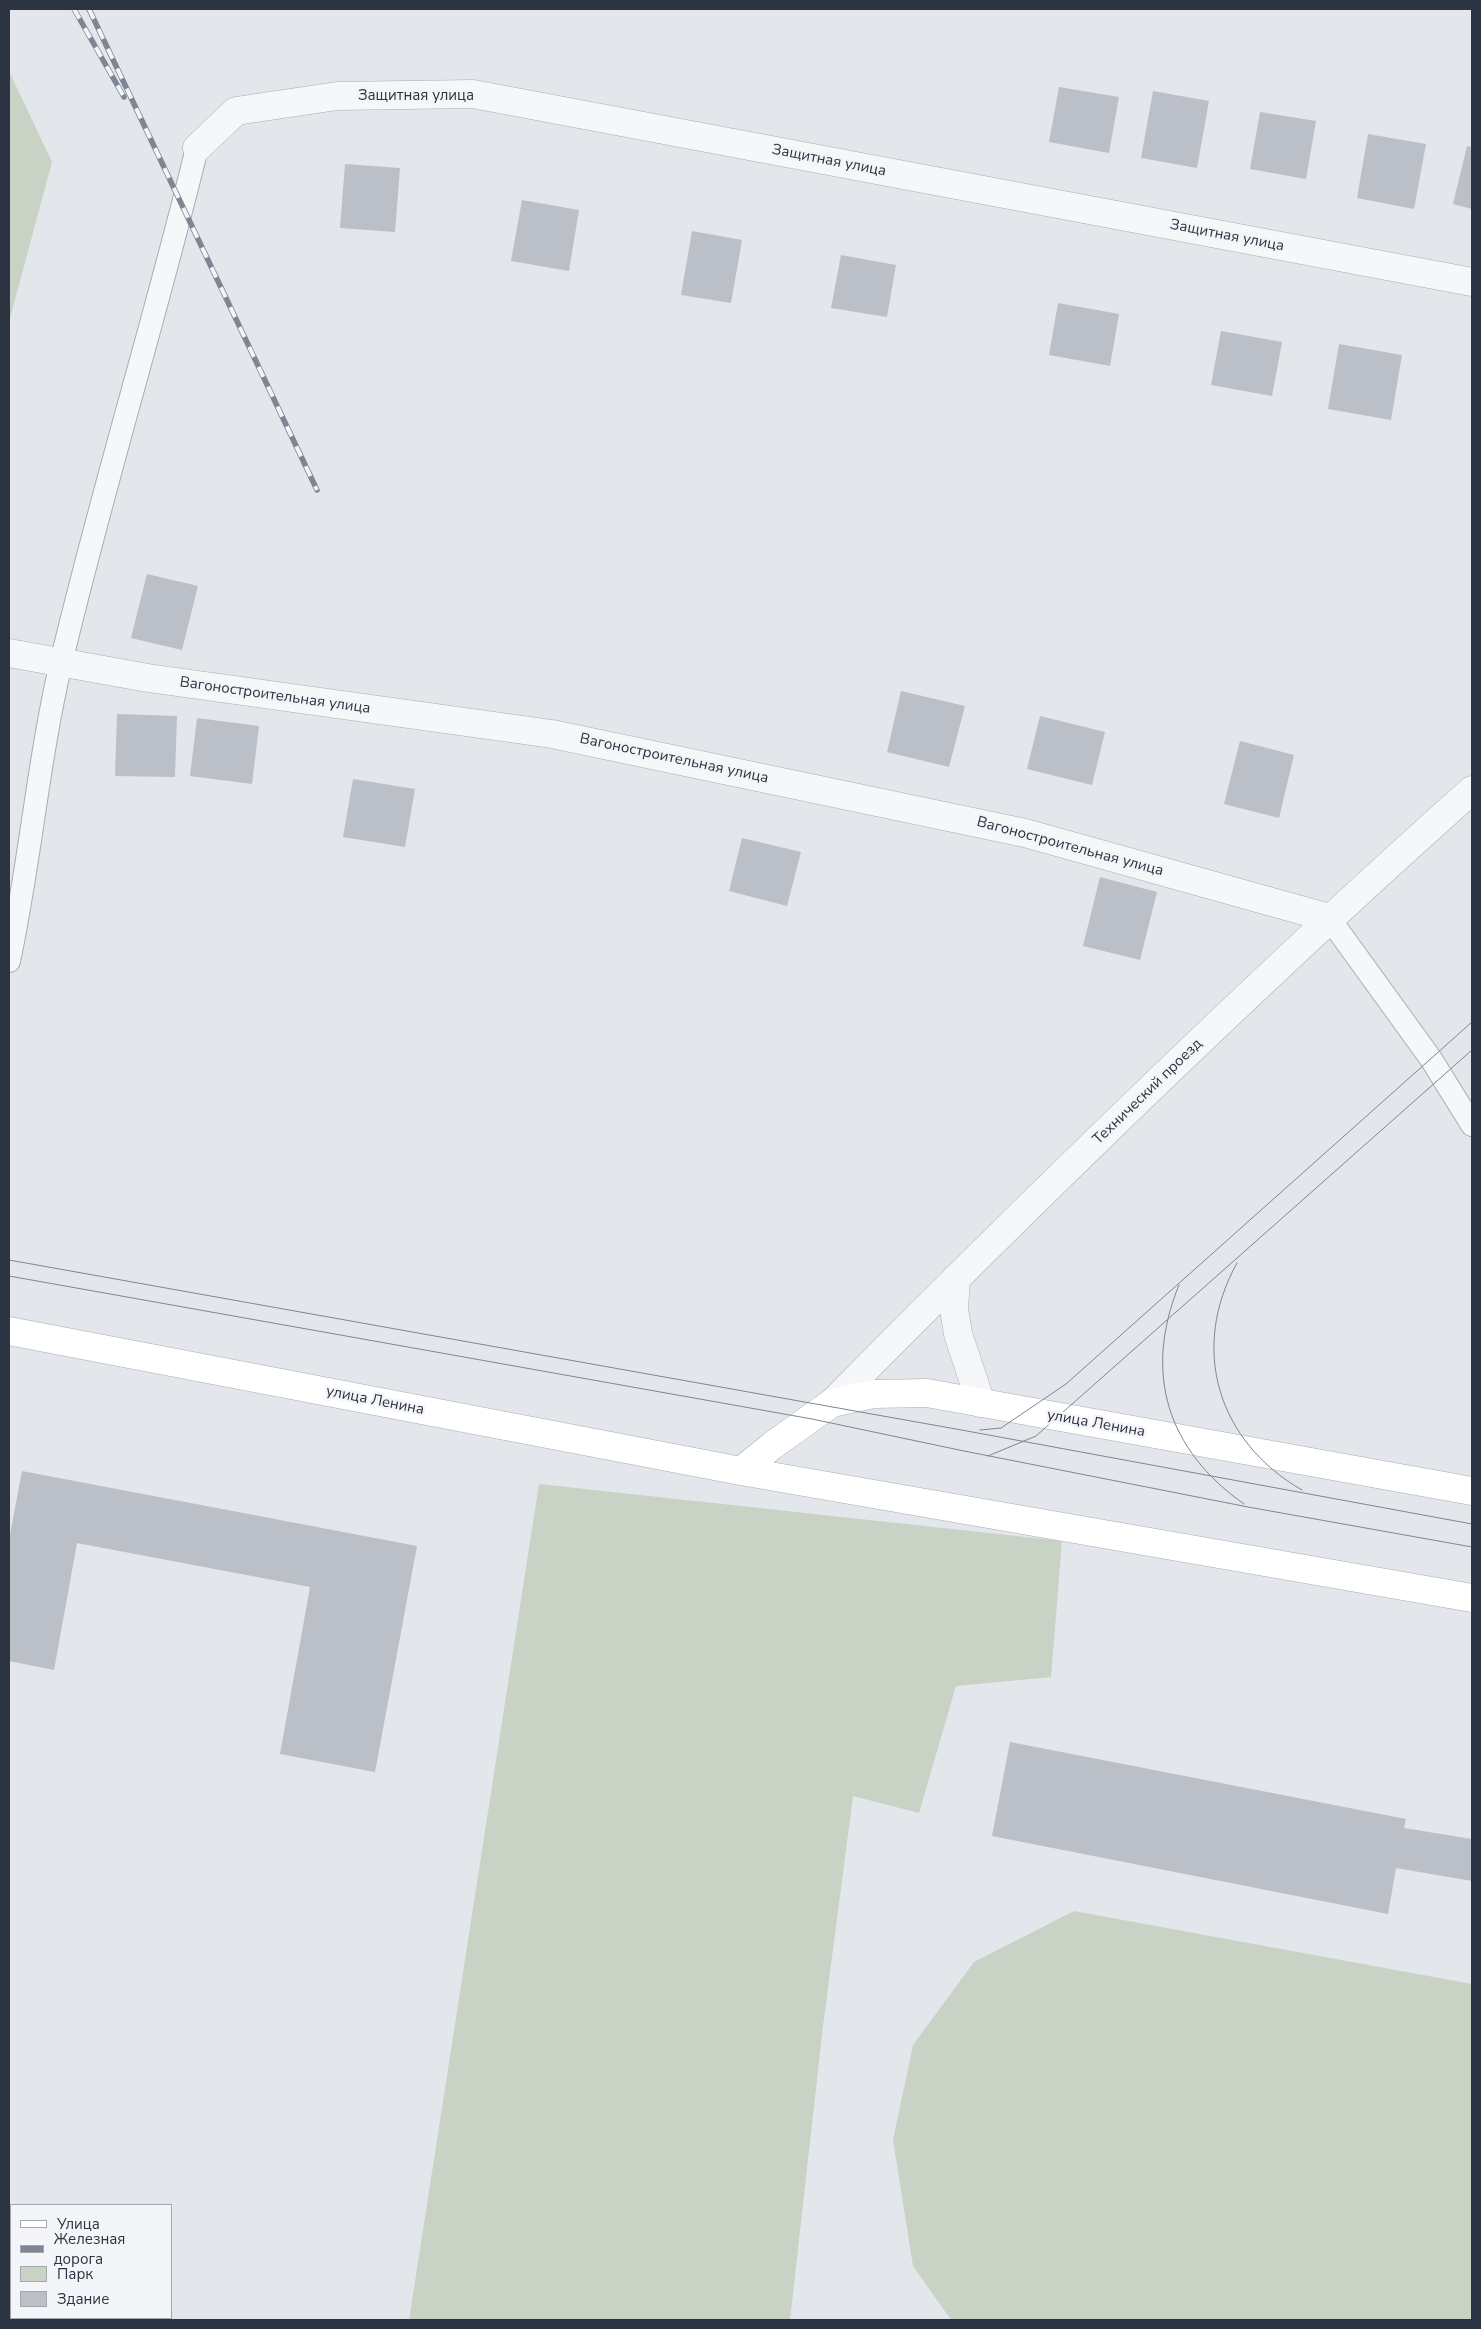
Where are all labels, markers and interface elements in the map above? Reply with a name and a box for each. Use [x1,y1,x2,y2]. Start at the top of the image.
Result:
street label: Защитная улица [358,87,474,105]
street label: Защитная улица [770,141,888,181]
street label: Защитная улица [1168,216,1286,256]
street label: Вагоностроительная улица [178,674,372,718]
street label: Вагоностроительная улица [578,730,770,788]
street label: Вагоностроительная улица [975,813,1165,881]
street label: Технический проезд [1090,1035,1206,1149]
street label: улица Ленина [325,1383,425,1419]
street label: улица Ленина [1045,1407,1147,1441]
legend [10,2204,172,2319]
text: Улица [57,2214,100,2234]
text: Железная дорога [54,2229,125,2269]
text: Парк [57,2264,93,2284]
text: Здание [57,2289,109,2309]

